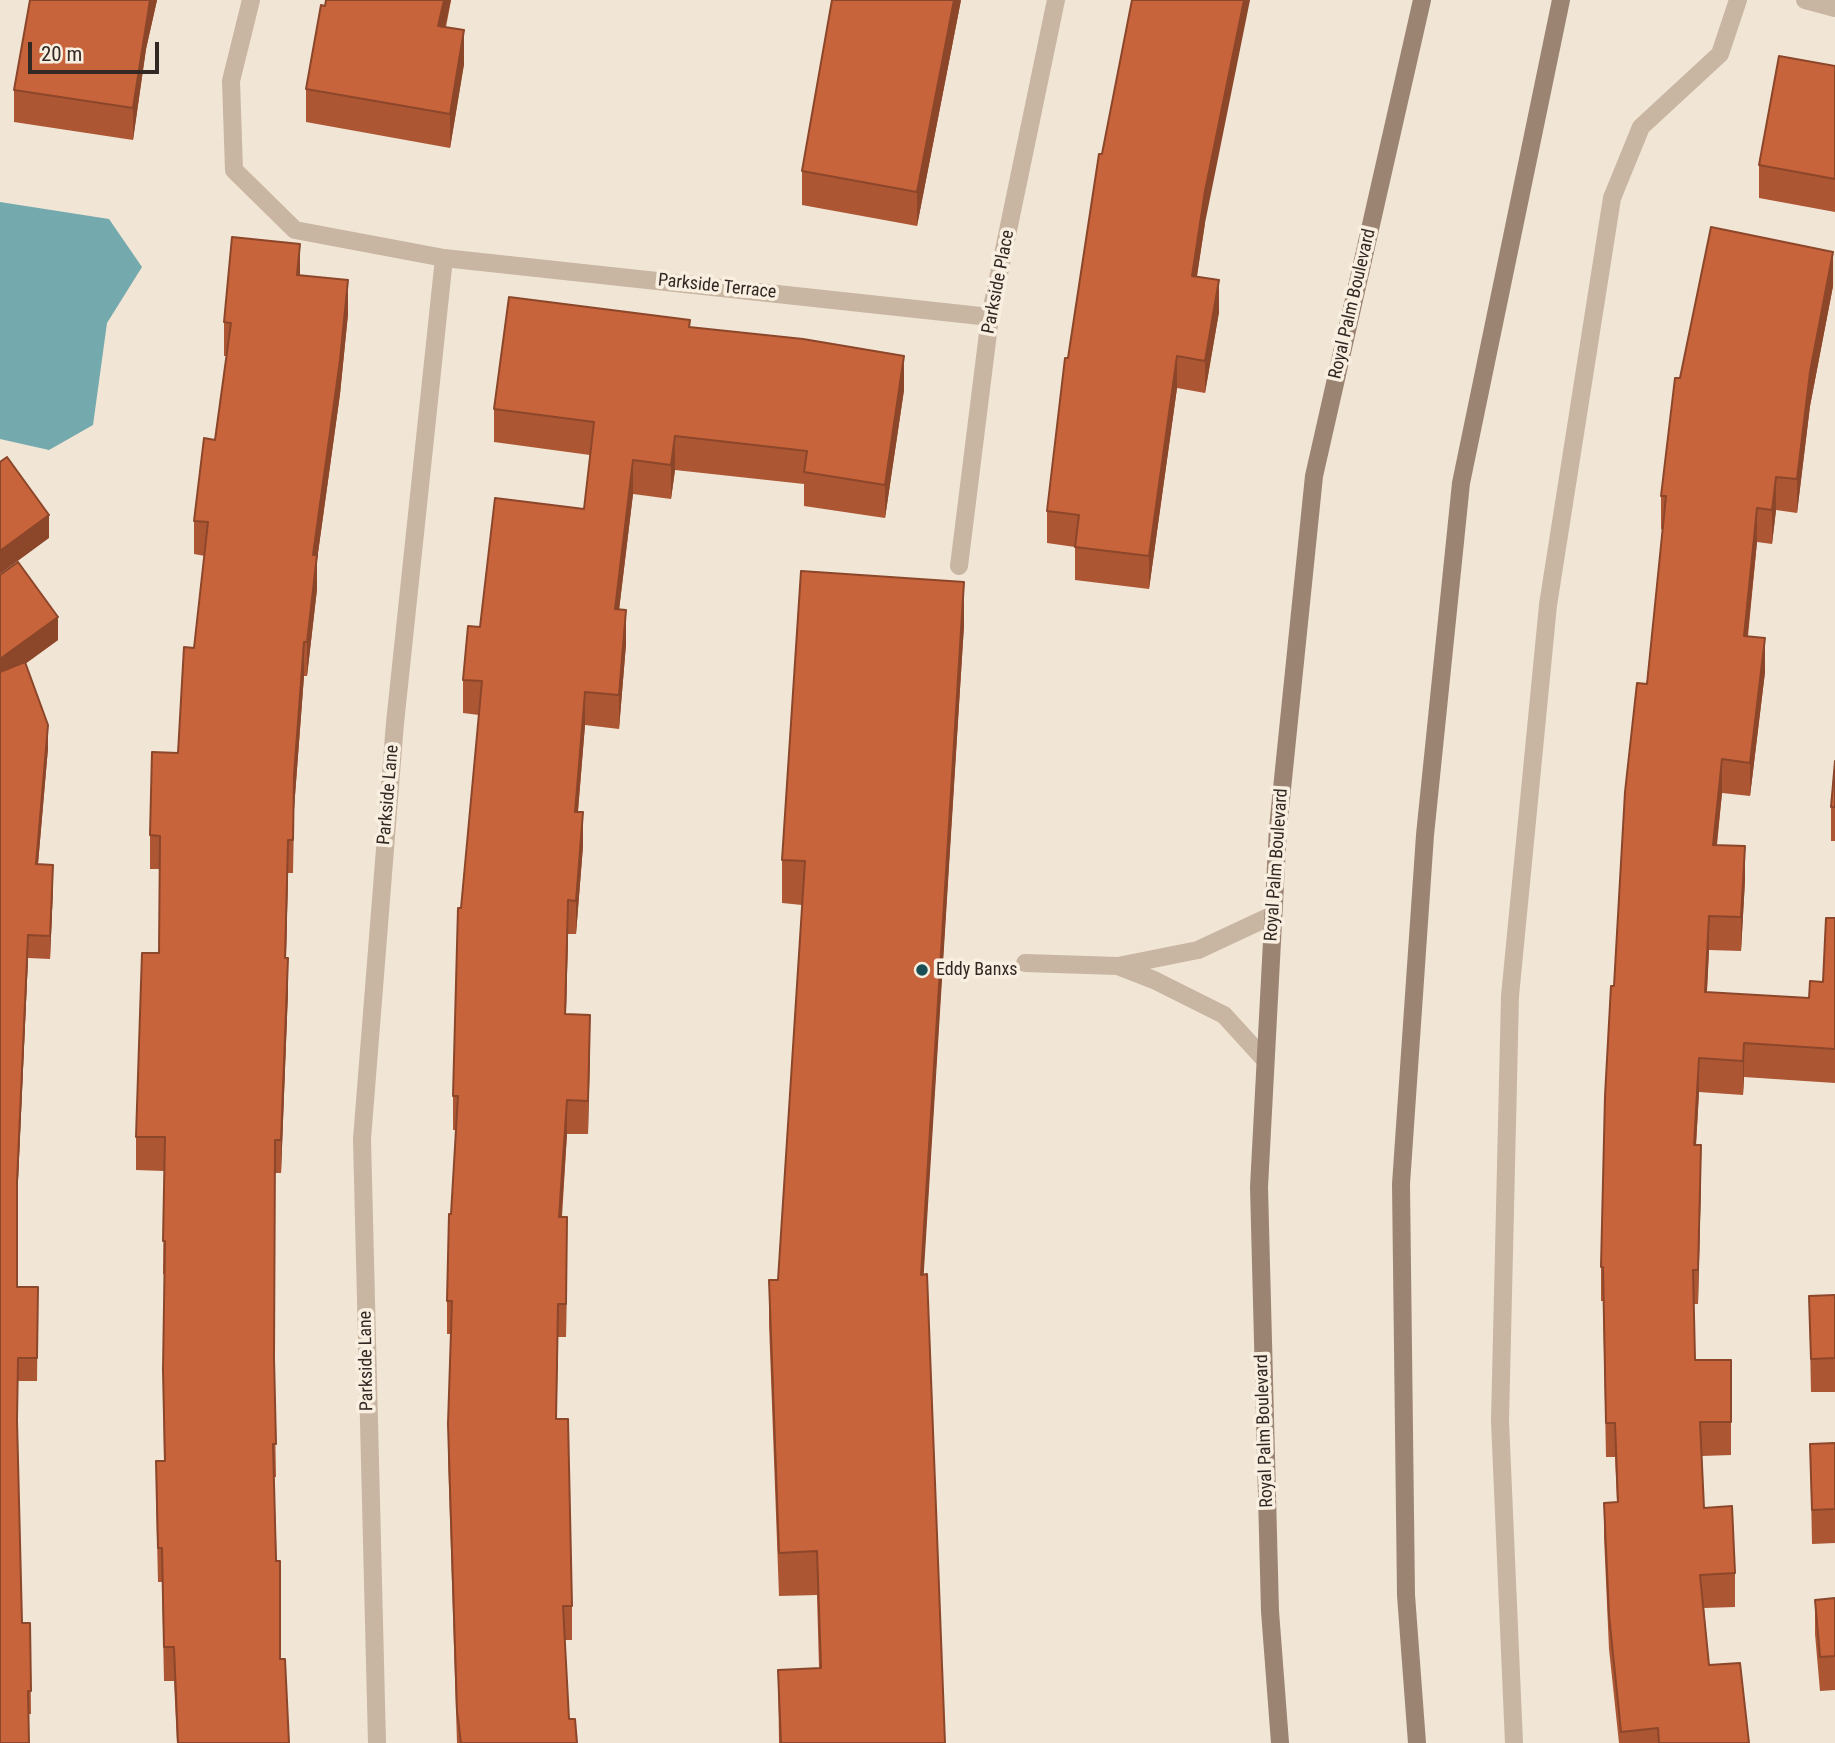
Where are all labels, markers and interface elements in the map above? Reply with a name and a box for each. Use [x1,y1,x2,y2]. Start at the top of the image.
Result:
scale bar [32,28,163,72]
text: 20 m [41,42,82,66]
street label: Royal Palm Boulevard [1325,227,1381,381]
street label: Parkside Place [978,228,1020,336]
street label: Parkside Terrace [657,270,777,304]
street label: Parkside Lane [374,744,404,846]
street label: Royal Palm Boulevard [1261,788,1293,942]
place label: Eddy Banxs [936,959,1018,981]
marker: Eddy Banxs [914,962,930,978]
street label: Parkside Lane [355,1311,379,1411]
street label: Royal Palm Boulevard [1252,1354,1278,1508]

